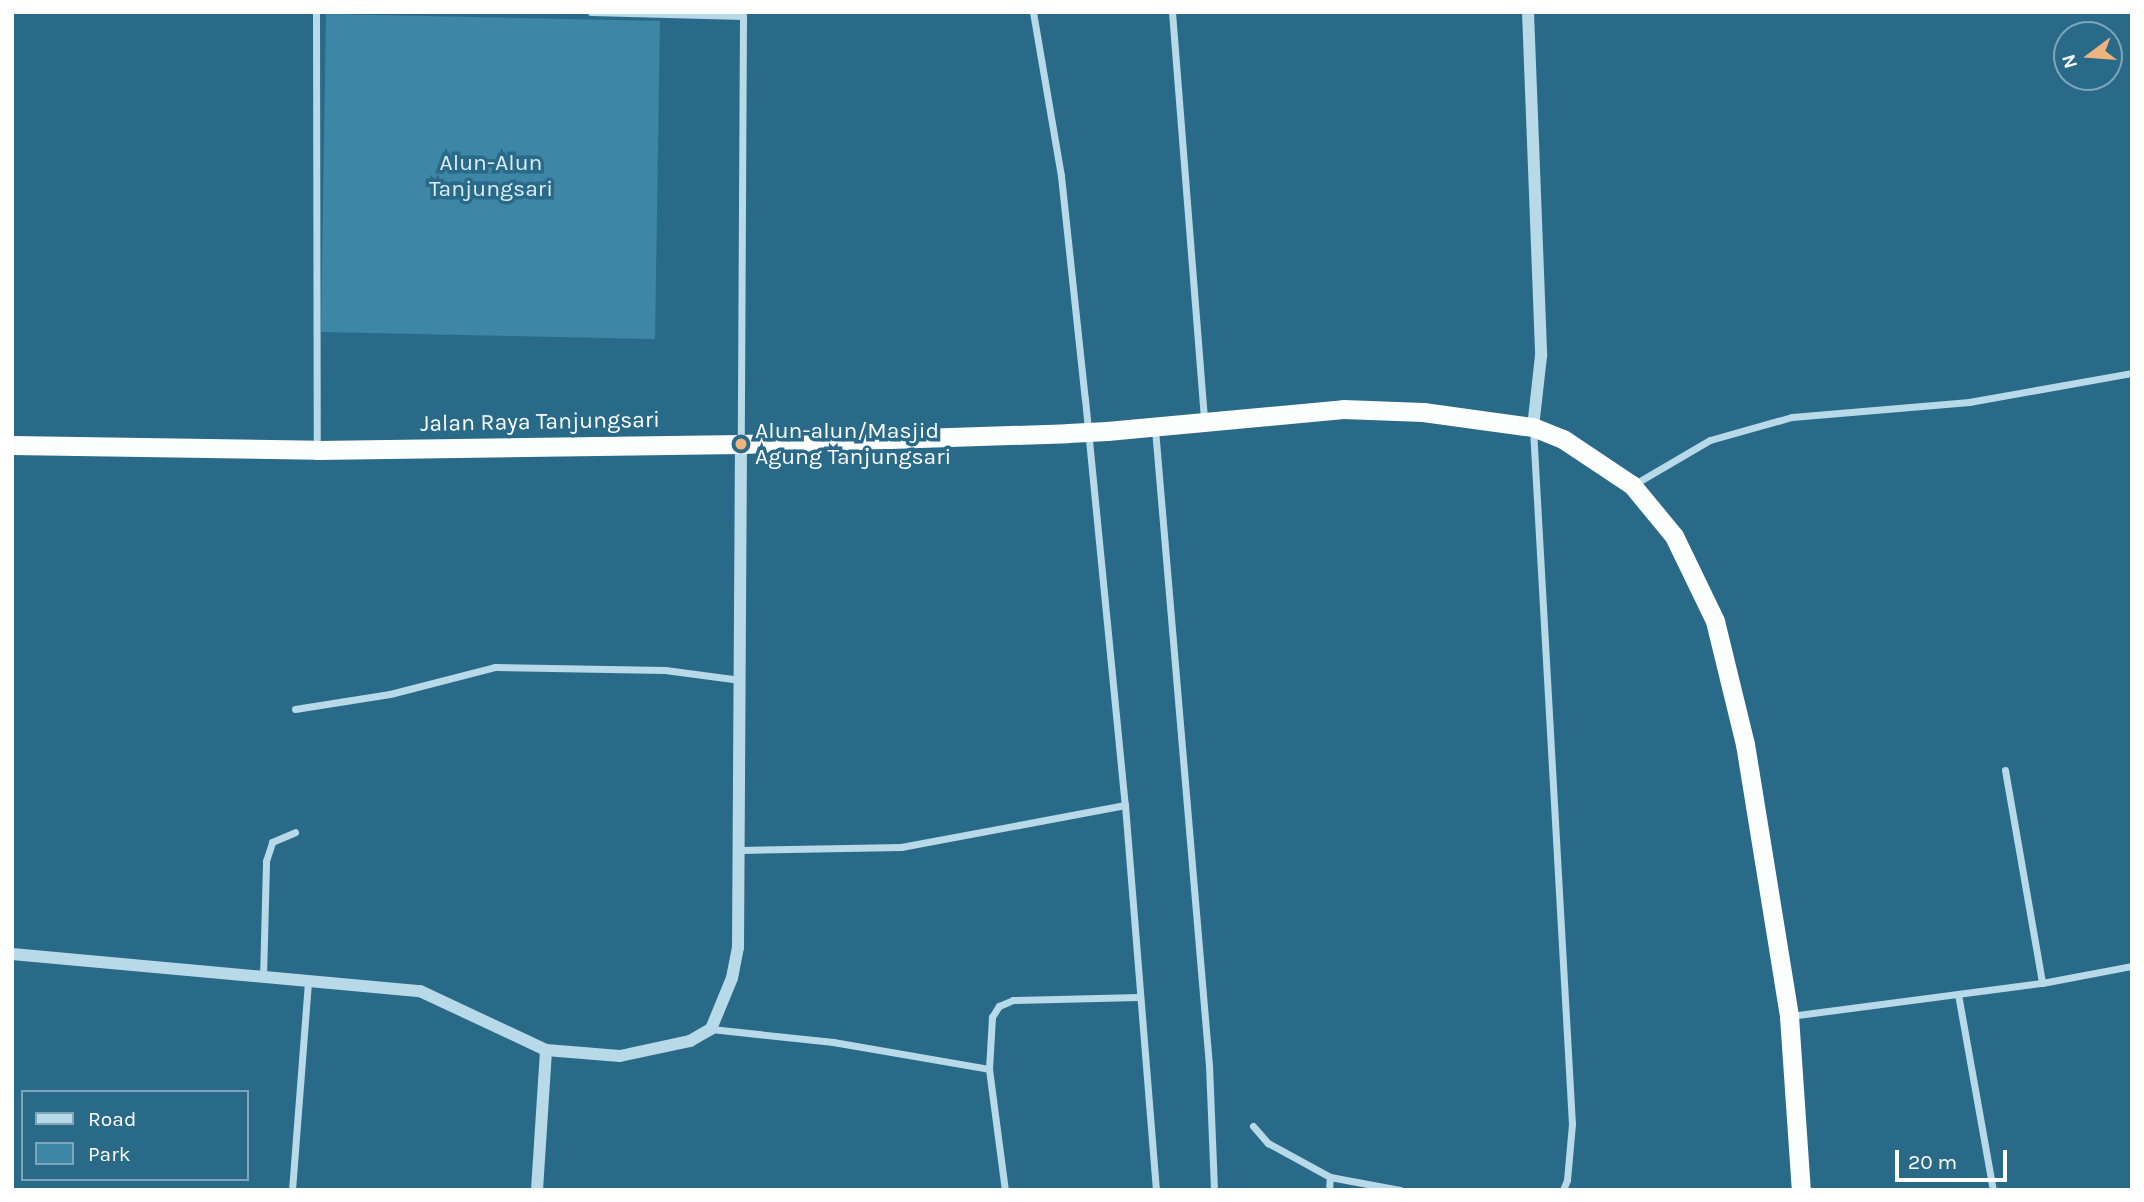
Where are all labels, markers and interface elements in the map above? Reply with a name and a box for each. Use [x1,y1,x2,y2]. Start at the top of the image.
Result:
north arrow [2053,21,2123,91]
text: N [2057,52,2082,71]
park label: Alun-Alun Tanjungsari [429,149,553,203]
street label: Jalan Raya Tanjungsari [420,406,660,438]
place label: Alun-alun/Masjid Agung Tanjungsari [755,417,951,471]
marker: Alun-alun/Masjid Agung Tanjungsari [733,436,749,452]
legend [21,1090,248,1181]
text: Road [88,1107,136,1131]
scale bar [1899,1136,2011,1180]
text: Park [88,1142,131,1166]
text: 20 m [1908,1150,1957,1174]

